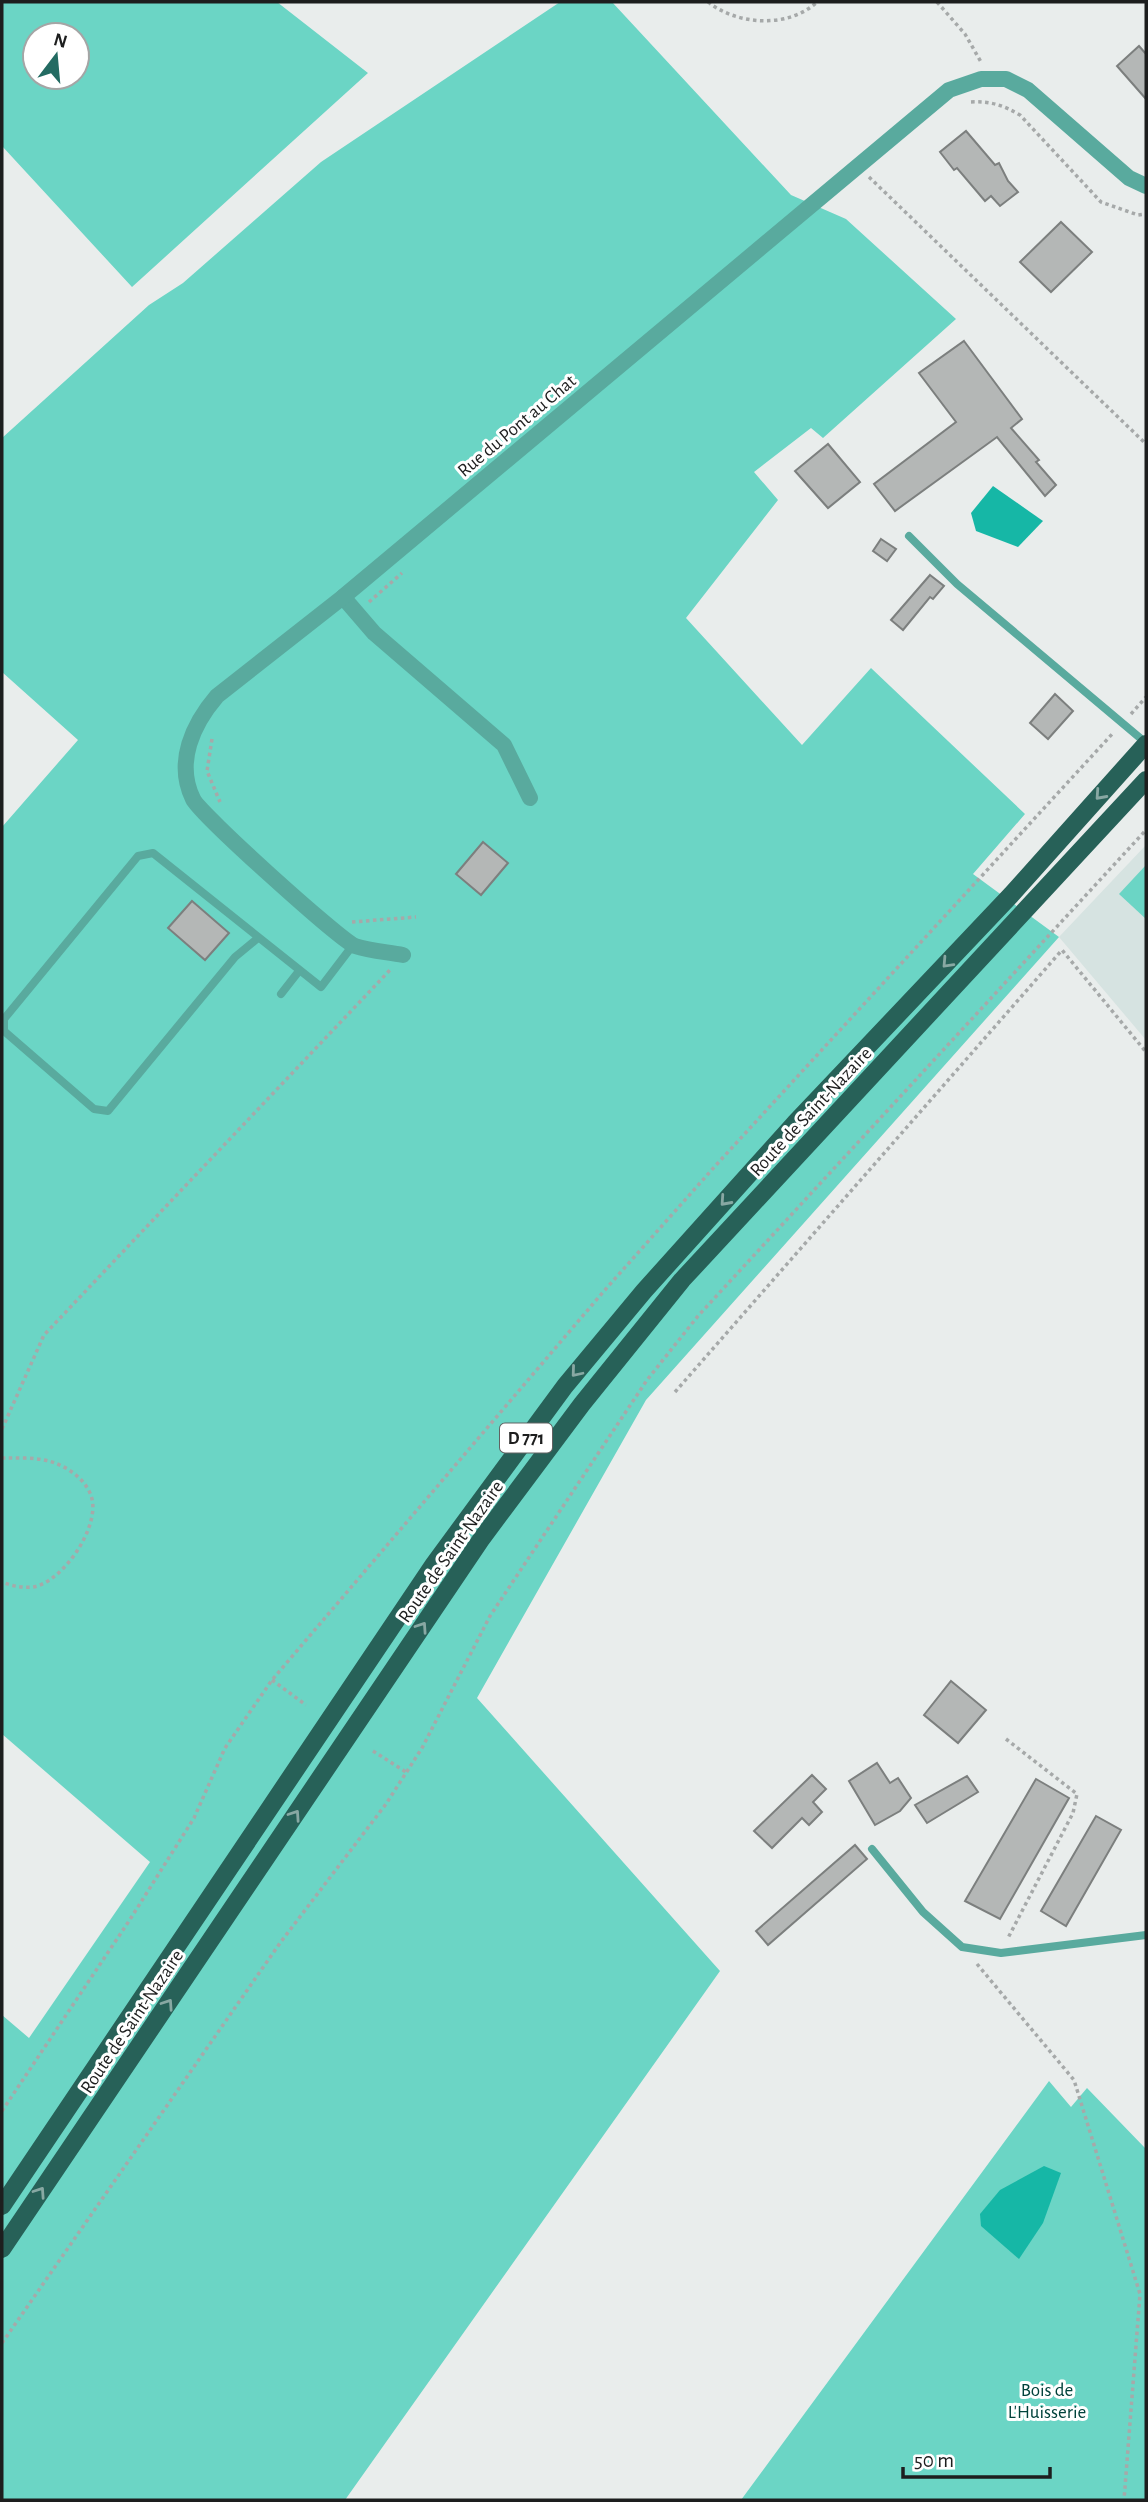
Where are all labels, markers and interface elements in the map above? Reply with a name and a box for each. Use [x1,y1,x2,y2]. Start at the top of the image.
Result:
north arrow [21,21,91,91]
text: N [51,30,69,52]
street label: Rue du Pont au Chat [454,371,580,481]
one-way arrow [1096,787,1109,800]
one-way arrow [943,955,955,968]
street label: Route de Saint-Nazaire [747,1044,876,1180]
one-way arrow [721,1193,734,1206]
one-way arrow [572,1364,584,1377]
road number: D 771 [500,1423,552,1452]
street label: Route de Saint-Nazaire [395,1477,507,1626]
one-way arrow [414,1621,427,1634]
one-way arrow [287,1810,299,1823]
street label: Route de Saint-Nazaire [77,1947,187,2097]
one-way arrow [160,1999,172,2012]
one-way arrow [32,2187,44,2200]
park label: Bois de L'Huisserie [1008,2381,1086,2422]
scale bar [903,2436,1050,2480]
text: 50 m [914,2450,954,2471]

